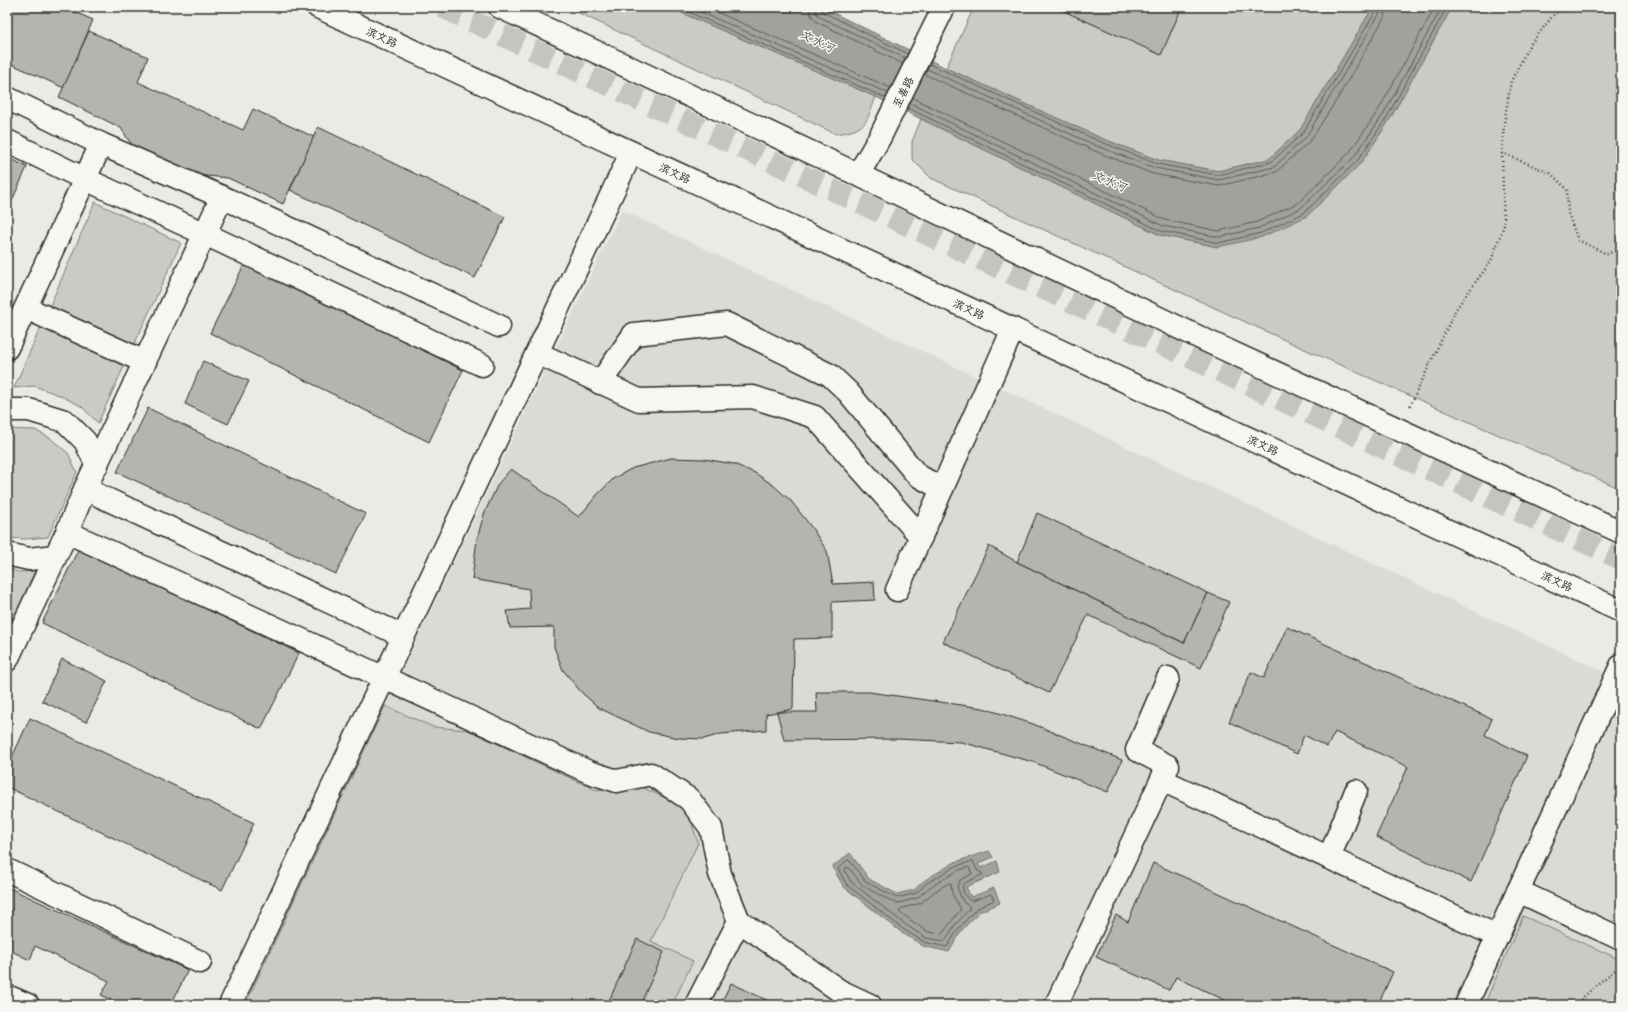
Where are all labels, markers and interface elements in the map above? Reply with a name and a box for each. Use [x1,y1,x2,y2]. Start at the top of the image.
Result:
street label: 滨文路 [364,23,400,50]
water label: 文水河 [798,25,839,56]
street label: 至善路 [888,74,917,110]
street label: 滨文路 [657,159,693,186]
water label: 文水河 [1090,166,1131,195]
street label: 滨文路 [951,295,987,322]
street label: 滨文路 [1245,431,1281,458]
street label: 滨文路 [1539,567,1575,594]

